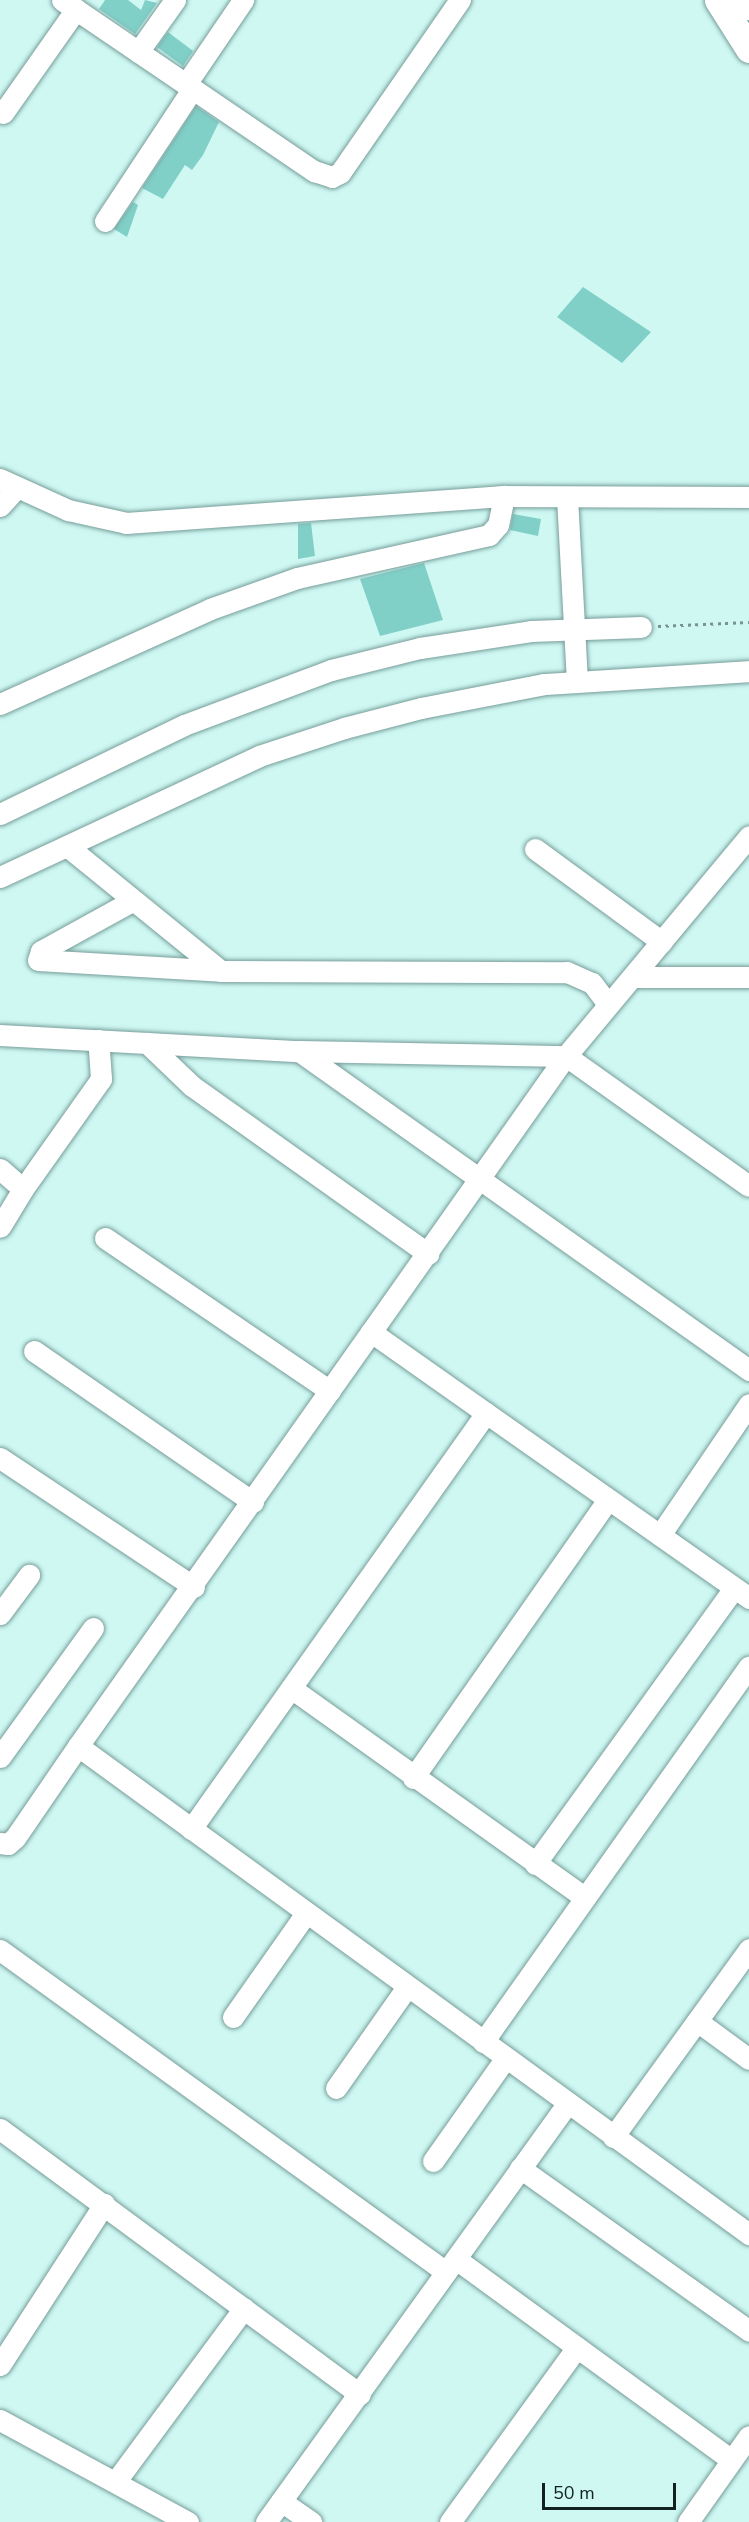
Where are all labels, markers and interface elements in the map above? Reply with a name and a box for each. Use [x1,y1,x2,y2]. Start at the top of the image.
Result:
scale bar [545,2471,678,2509]
text: 50 m [553,2481,595,2505]

